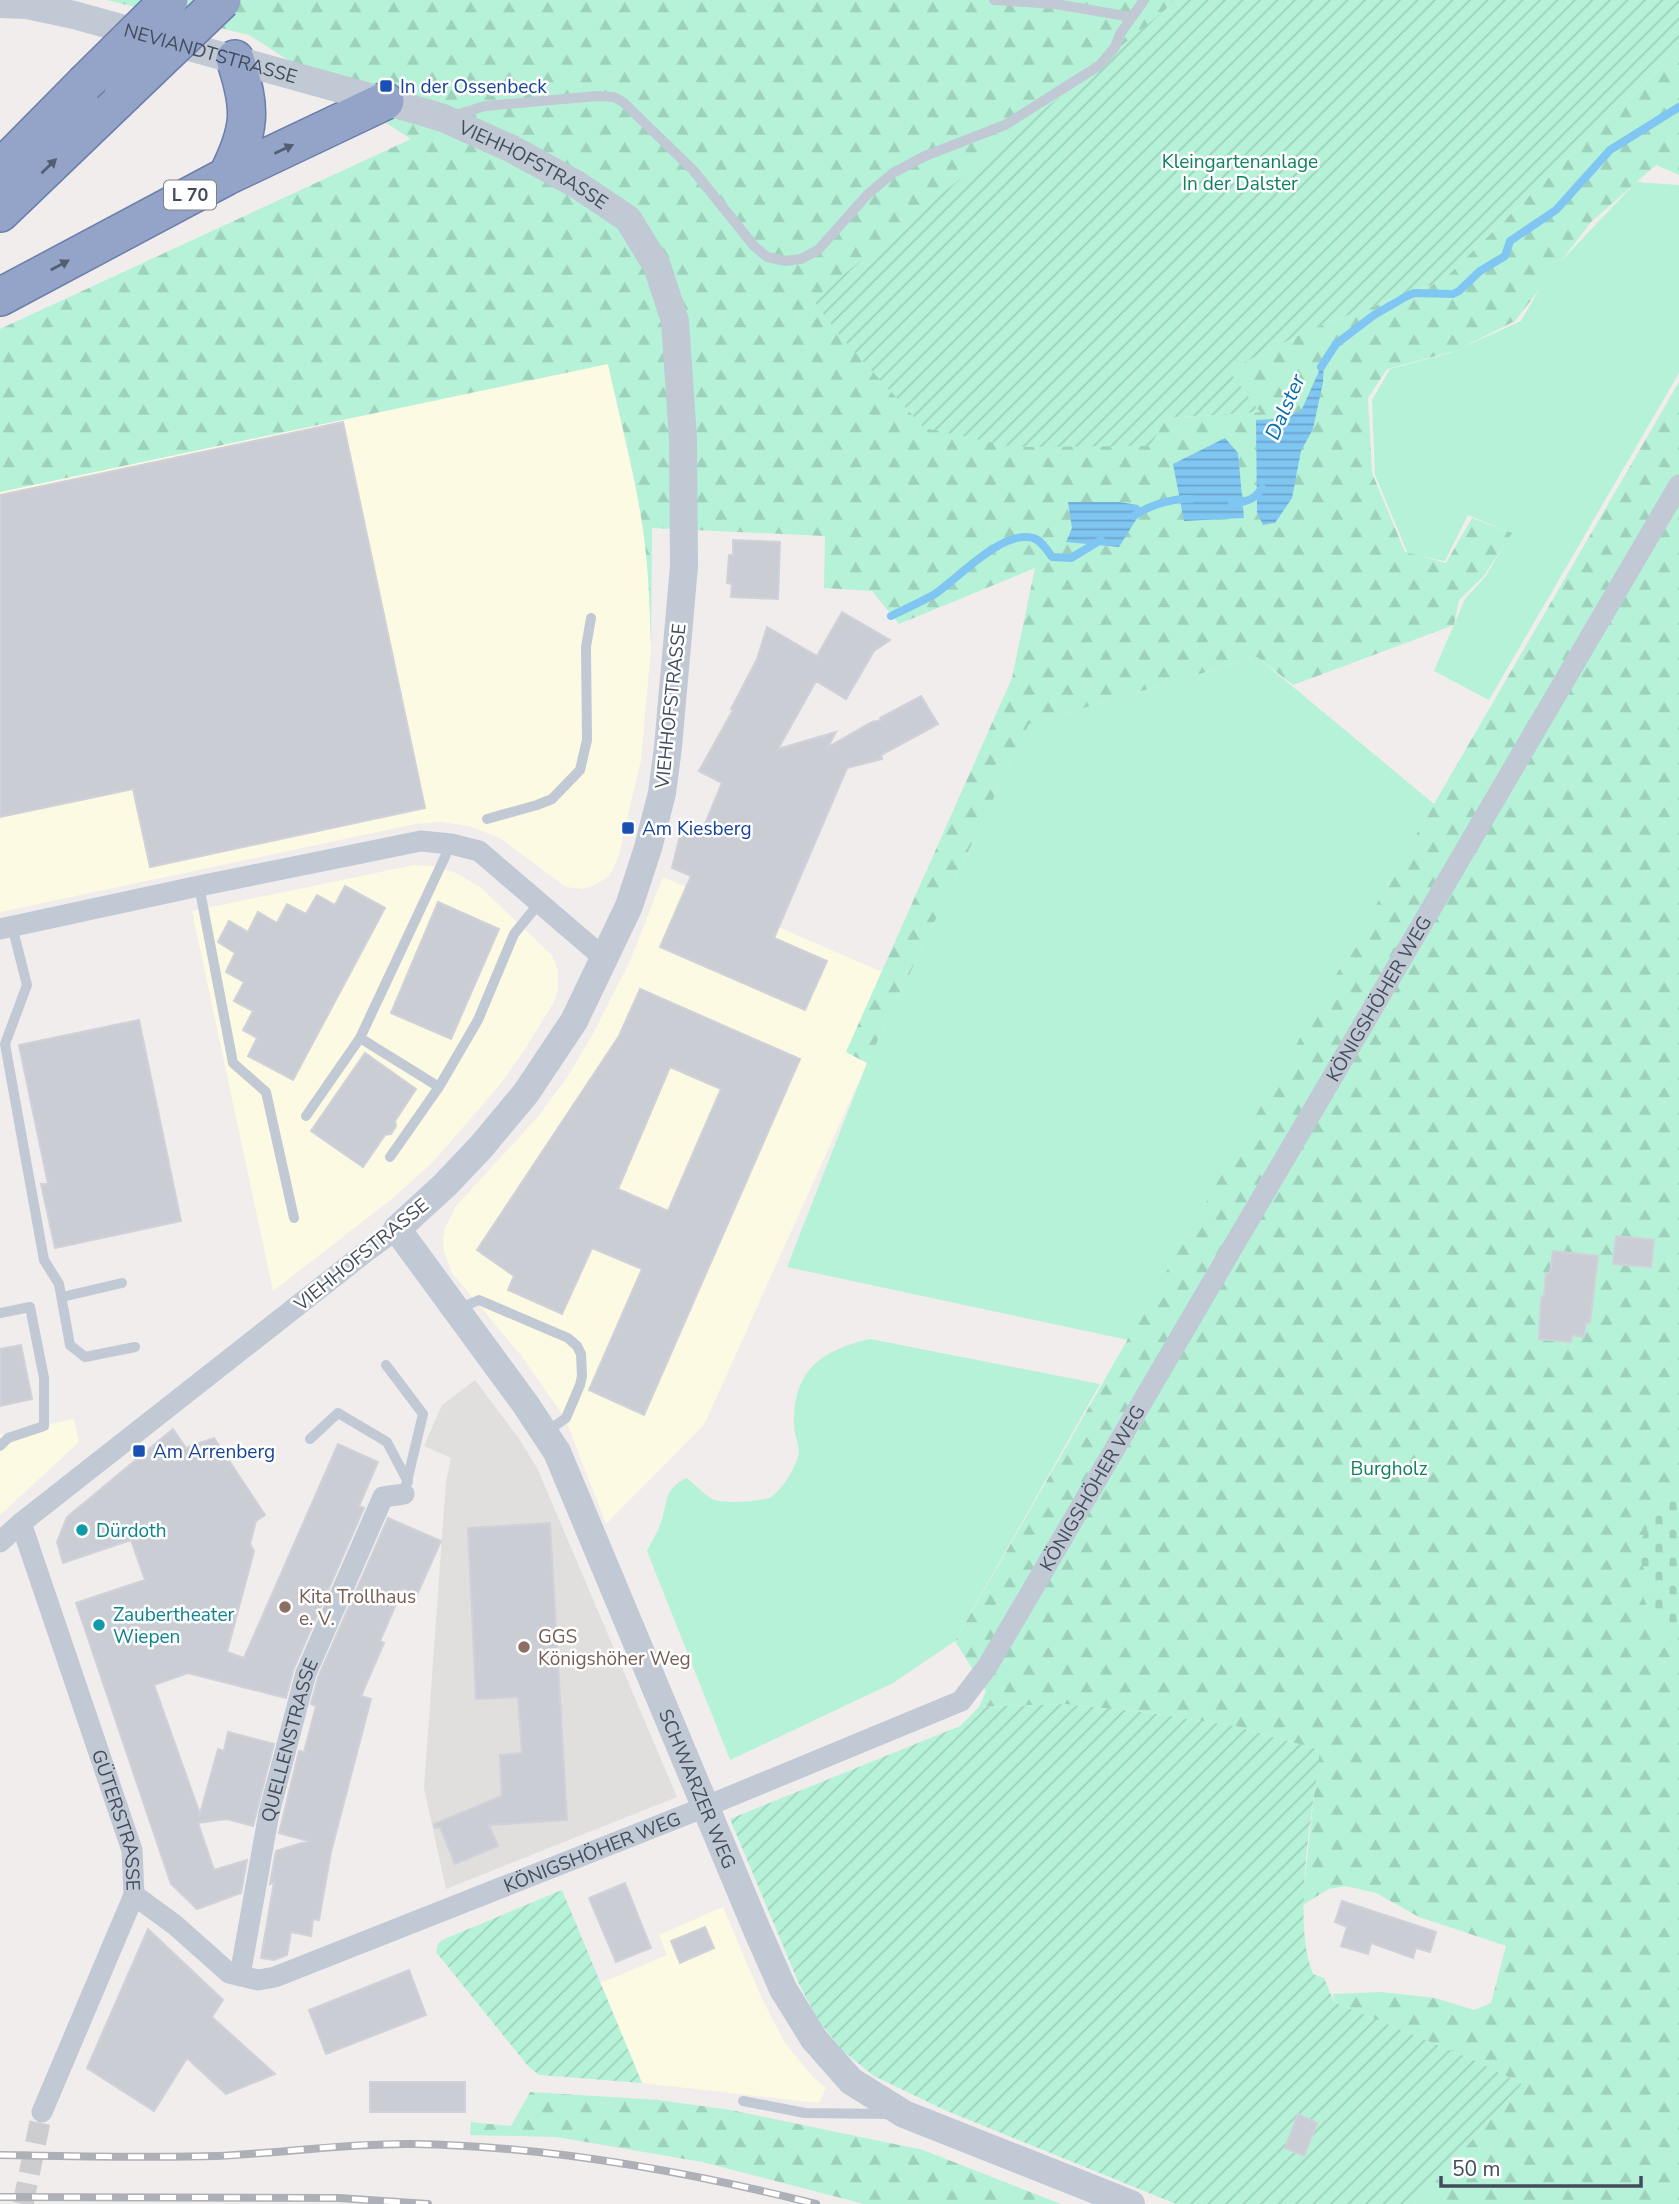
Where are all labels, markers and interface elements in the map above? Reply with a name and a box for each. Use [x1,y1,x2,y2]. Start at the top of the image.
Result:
street label: NEVIANDTSTRASSE [121,17,300,90]
place label: In der Ossenbeck [400,74,547,100]
marker: In der Ossenbeck [378,78,394,94]
street label: VIEHHOFSTRASSE [453,114,613,216]
one-way arrow [274,143,294,155]
park label: Kleingartenanlage In der Dalster [1162,149,1318,197]
one-way arrow [40,158,57,174]
road number: L 70 [164,180,216,210]
one-way arrow [50,259,70,271]
water label: Dalster [1258,369,1312,444]
street label: VIEHHOFSTRASSE [649,622,693,791]
place label: Am Kiesberg [642,816,752,842]
marker: Am Kiesberg [620,820,636,836]
street label: KÖNIGSHÖHER WEG [1320,911,1438,1087]
street label: VIEHHOFSTRASSE [288,1192,434,1318]
street label: KÖNIGSHÖHER WEG [1034,1401,1152,1576]
place label: Am Arrenberg [153,1439,275,1465]
marker: Am Arrenberg [131,1443,147,1459]
park label: Burgholz [1350,1456,1428,1482]
place label: Dürdoth [96,1518,166,1544]
marker: Dürdoth [74,1522,90,1538]
place label: Kita Trollhaus e. V. [299,1584,416,1632]
marker: Kita Trollhaus e. V. [277,1599,293,1615]
place label: Zaubertheater Wiepen [113,1602,235,1650]
marker: Zaubertheater Wiepen [91,1617,107,1633]
place label: GGS Königshöher Weg [538,1624,691,1672]
marker: GGS Königshöher Weg [516,1639,532,1655]
street label: QUELLENSTRASSE [256,1654,325,1824]
street label: SCHWARZER WEG [652,1705,742,1873]
street label: GÜTERSTRASSE [85,1746,146,1891]
street label: KÖNIGSHÖHER WEG [500,1806,685,1899]
scale bar [1441,2144,1640,2188]
text: 50 m [1452,2155,1501,2183]

